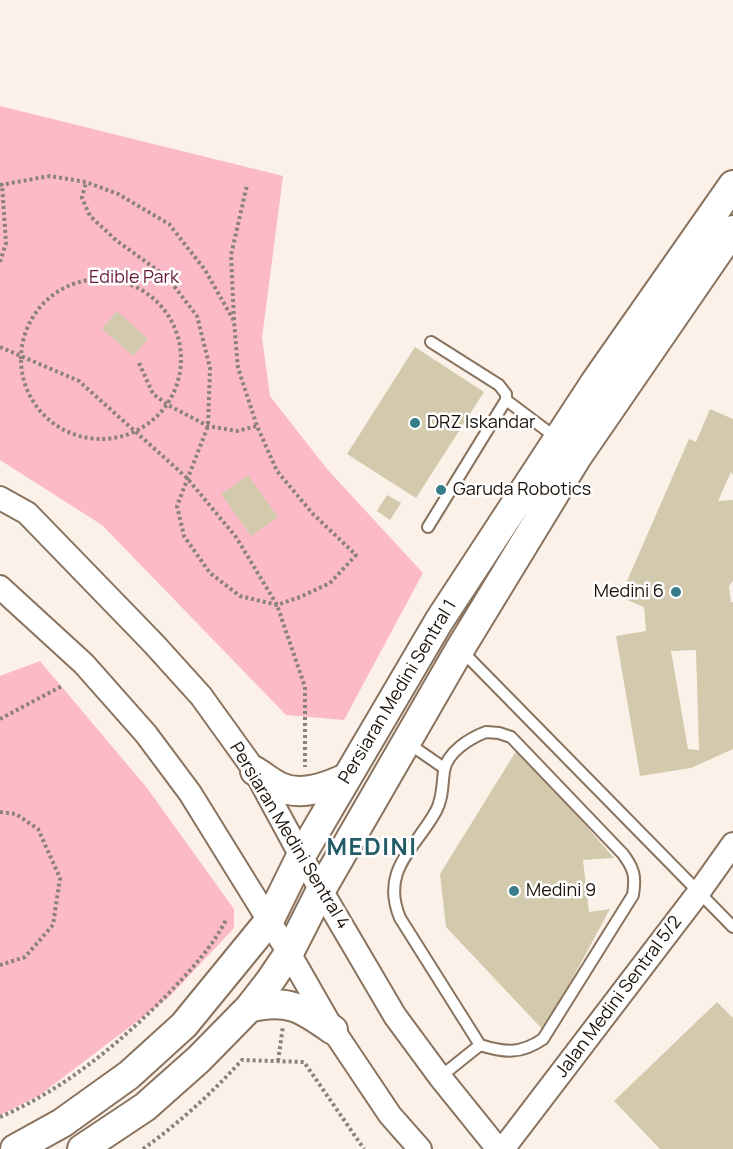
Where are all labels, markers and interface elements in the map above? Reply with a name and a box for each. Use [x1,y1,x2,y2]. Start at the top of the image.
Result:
park label: Edible Park [89,267,179,289]
place label: DRZ Iskandar [427,412,535,434]
marker: DRZ Iskandar [408,416,422,430]
place label: Garuda Robotics [453,479,591,501]
marker: Garuda Robotics [434,483,448,497]
place label: Medini 6 [594,581,664,603]
marker: Medini 6 [669,585,683,599]
street label: Persiaran Medini Sentral 1 [334,596,462,788]
street label: Persiaran Medini Sentral 4 [225,739,353,933]
district label: MEDINI [326,834,418,862]
place label: Medini 9 [526,880,596,902]
marker: Medini 9 [507,884,521,898]
street label: Jalan Medini Sentral 5/2 [551,912,687,1082]

